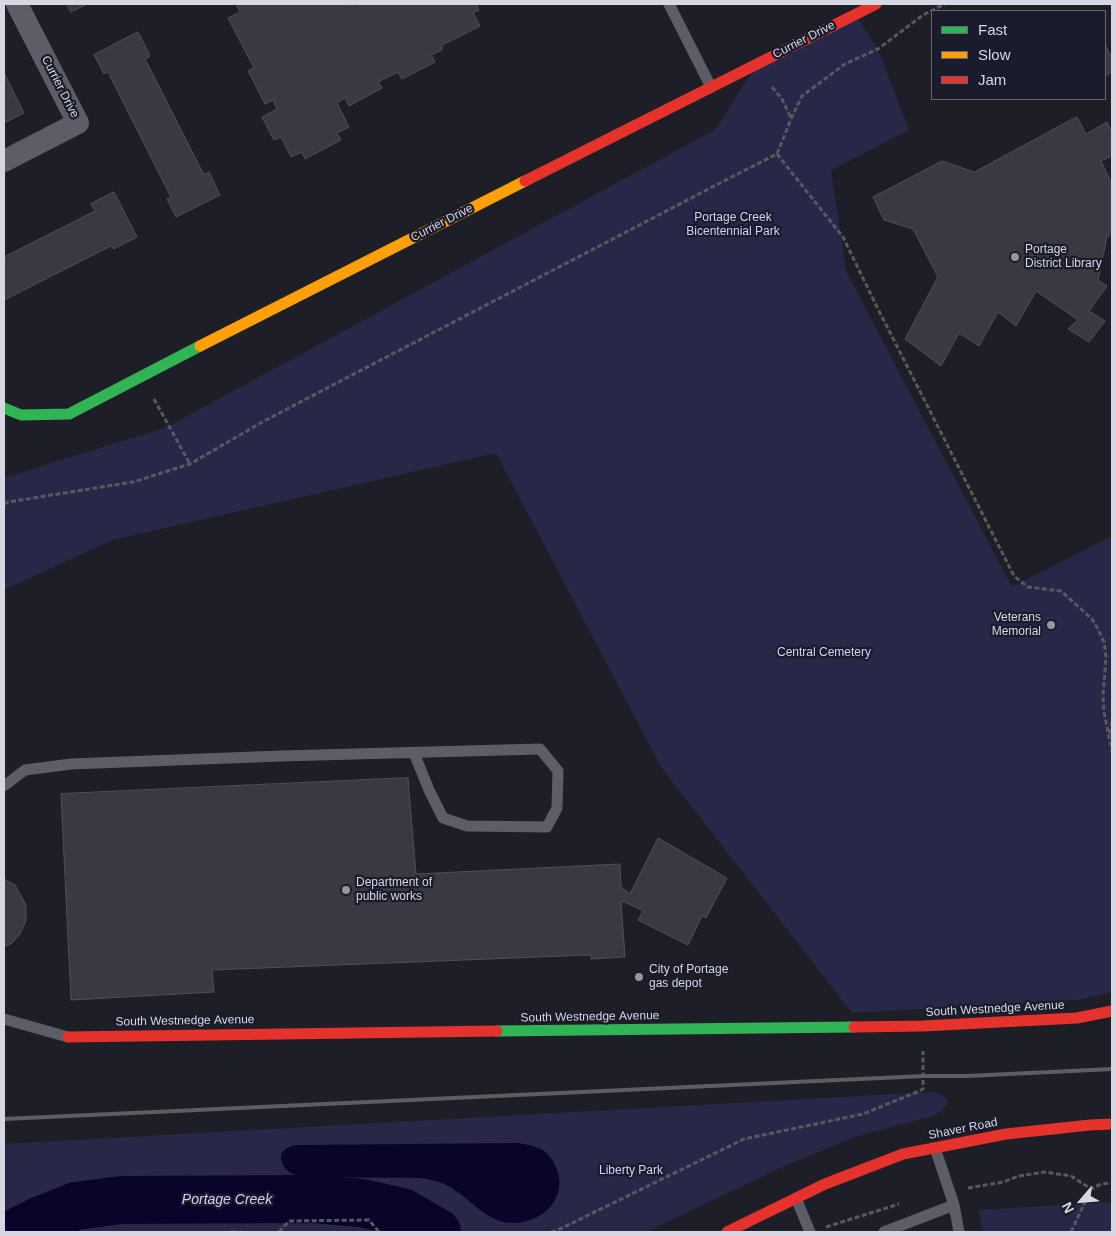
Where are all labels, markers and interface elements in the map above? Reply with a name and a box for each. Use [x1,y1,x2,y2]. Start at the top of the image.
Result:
legend [931,10,1106,100]
street label: Currier Drive [770,18,838,62]
text: Fast [978,21,1007,38]
text: Slow [978,46,1011,63]
street label: Currier Drive [38,53,82,121]
text: Jam [978,71,1006,88]
street label: Currier Drive [408,201,476,245]
park label: Portage Creek Bicentennial Park [686,211,780,239]
place label: Portage District Library [1025,243,1102,271]
marker: Portage District Library [1009,251,1021,263]
place label: Veterans Memorial [992,611,1041,639]
marker: Veterans Memorial [1045,619,1057,631]
park label: Central Cemetery [777,646,871,660]
place label: Department of public works [356,876,432,904]
marker: Department of public works [340,884,352,896]
place label: City of Portage gas depot [649,963,728,991]
marker: City of Portage gas depot [633,971,645,983]
street label: South Westnedge Avenue [925,998,1065,1020]
street label: South Westnedge Avenue [520,1009,660,1025]
street label: South Westnedge Avenue [115,1013,255,1029]
street label: Shaver Road [927,1115,999,1143]
park label: Liberty Park [599,1164,663,1178]
north arrow [1056,1176,1106,1226]
water label: Portage Creek [182,1192,272,1208]
text: N [1058,1200,1077,1216]

